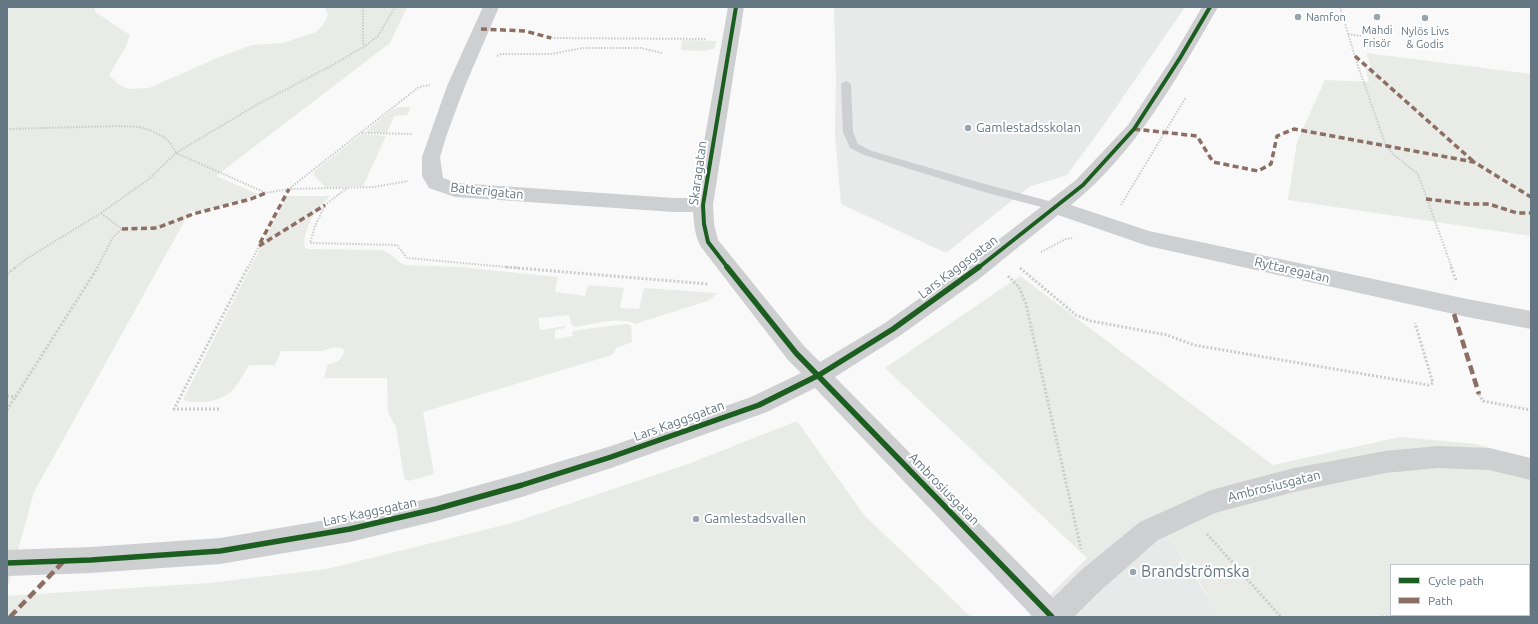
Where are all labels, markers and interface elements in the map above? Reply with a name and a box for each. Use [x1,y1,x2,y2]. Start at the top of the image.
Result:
place label: Namfon [1306,10,1346,24]
marker: Namfon [1293,12,1303,22]
marker: Mahdi Frisör [1372,12,1382,22]
marker: Nylös Livs & Godis [1420,13,1430,23]
place label: Mahdi Frisör [1362,23,1392,49]
place label: Nylös Livs & Godis [1401,24,1449,50]
place label: Gamlestadsskolan [976,120,1081,136]
marker: Gamlestadsskolan [963,123,973,133]
street label: Skaragatan [686,140,710,206]
street label: Batterigatan [450,179,524,203]
street label: Lars Kaggsgatan [915,232,1001,302]
street label: Ryttaregatan [1253,254,1331,286]
street label: Lars Kaggsgatan [632,397,726,445]
street label: Ambrosiusgatan [905,449,983,529]
street label: Ambrosiusgatan [1226,467,1322,505]
street label: Lars Kaggsgatan [322,494,418,530]
place label: Gamlestadsvallen [704,511,806,527]
marker: Gamlestadsvallen [691,514,701,524]
place label: Brandströmska [1141,562,1250,582]
legend [1390,564,1530,616]
marker: Brandströmska [1128,567,1138,577]
text: Cycle path [1428,574,1484,587]
text: Path [1428,594,1453,607]

